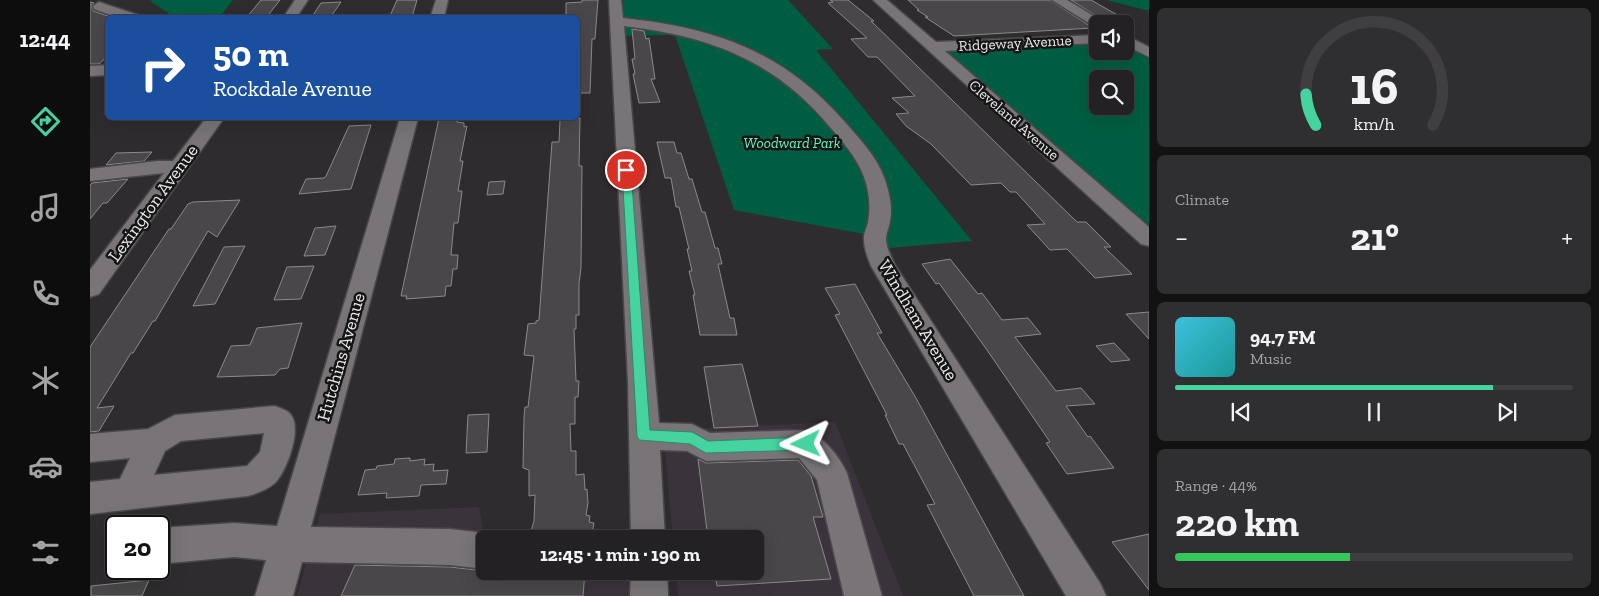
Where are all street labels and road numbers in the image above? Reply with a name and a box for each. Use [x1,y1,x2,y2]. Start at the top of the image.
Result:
street label: Ridgeway Avenue [958,31,1072,55]
street label: Cleveland Avenue [965,76,1063,164]
street label: Lexington Avenue [103,140,203,266]
street label: Windham Avenue [873,256,963,384]
street label: Hutchins Avenue [312,290,370,424]

